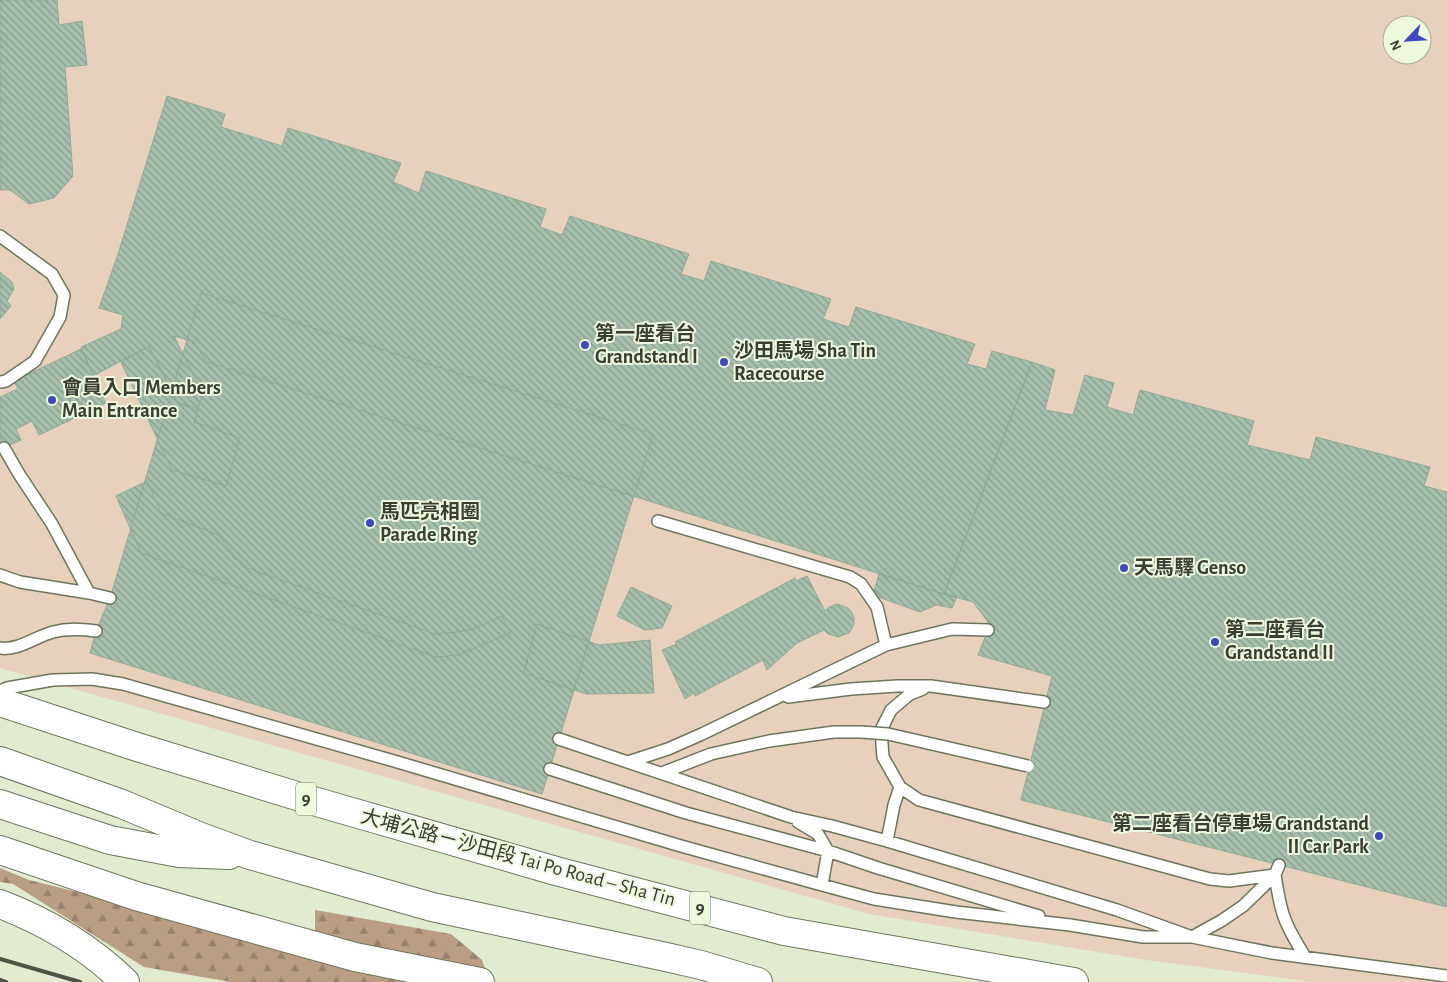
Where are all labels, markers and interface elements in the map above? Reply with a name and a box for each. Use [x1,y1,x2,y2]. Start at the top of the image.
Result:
north arrow [1382,15,1432,65]
text: N [1388,38,1405,52]
place label: 第一座看台 Grandstand I [595,322,698,367]
marker: 第一座看台 Grandstand I [579,339,591,351]
place label: 沙田馬場 Sha Tin Racecourse [734,340,876,384]
marker: 沙田馬場 Sha Tin Racecourse [718,356,730,368]
place label: 會員入口 Members Main Entrance [62,376,221,421]
marker: 會員入口 Members Main Entrance [46,394,58,406]
place label: 馬匹亮相圈 Parade Ring [380,500,480,545]
marker: 馬匹亮相圈 Parade Ring [364,517,376,529]
place label: 天馬驛 Genso [1134,557,1246,578]
marker: 天馬驛 Genso [1118,562,1130,574]
place label: 第二座看台 Grandstand II [1225,618,1334,663]
marker: 第二座看台 Grandstand II [1209,636,1221,648]
road number: 9 [296,782,316,816]
street label: 大埔公路－沙田段 Tai Po Road – Sha Tin [359,805,678,910]
place label: 第二座看台停車場 Grandstand II Car Park [1112,812,1369,857]
marker: 第二座看台停車場 Grandstand II Car Park [1373,830,1385,842]
road number: 9 [690,891,710,924]

